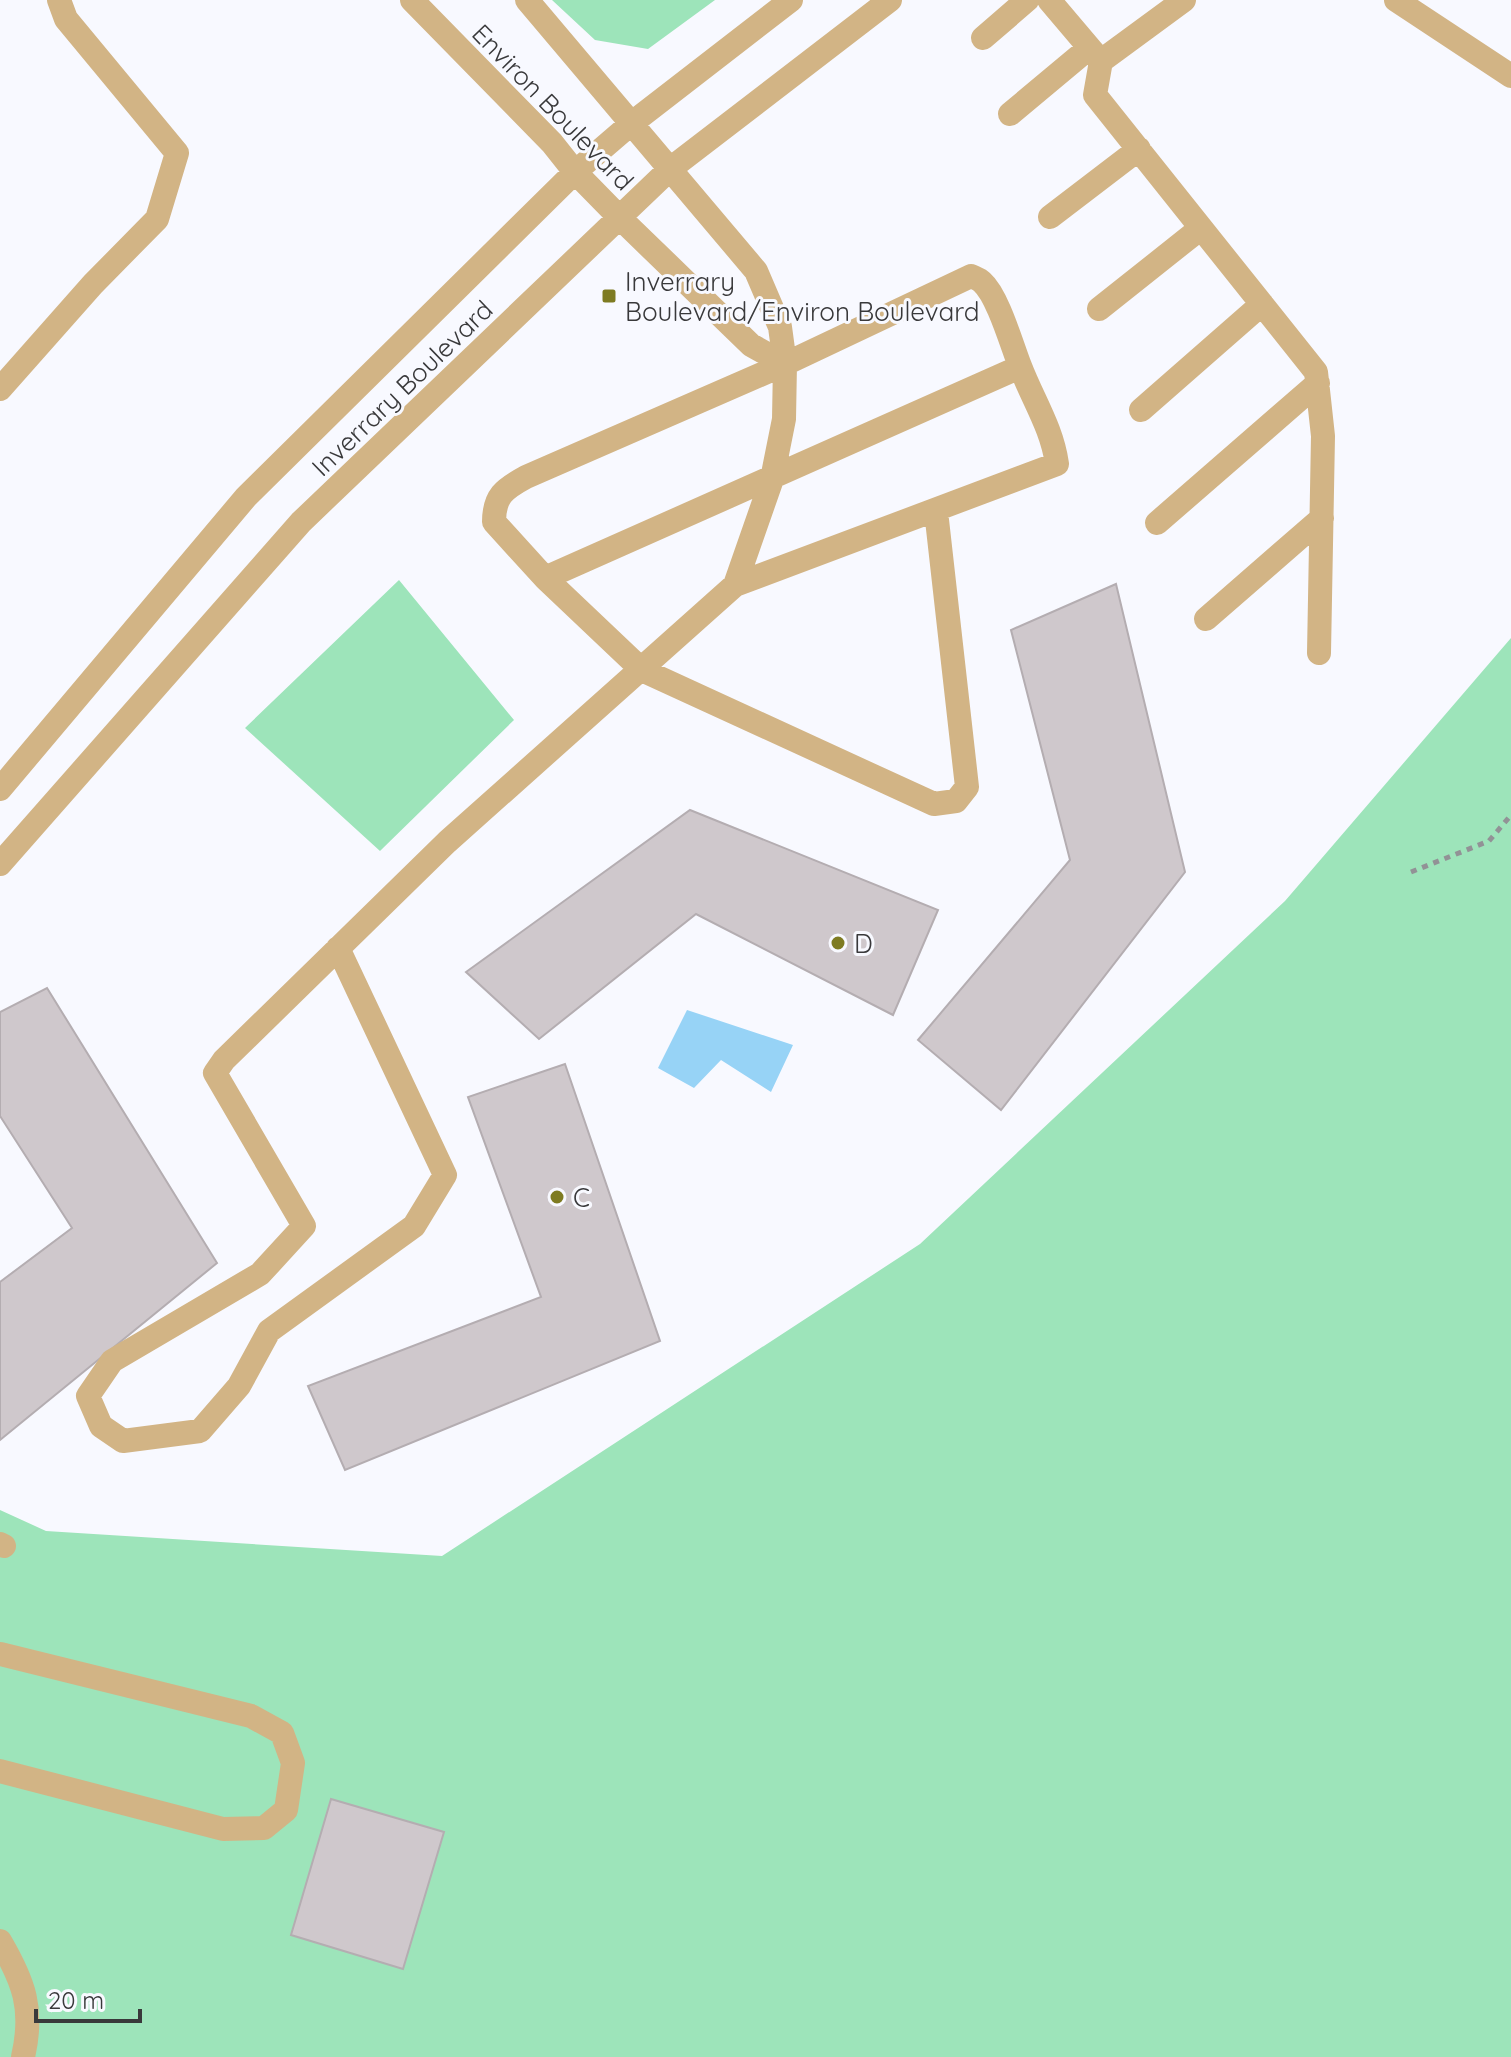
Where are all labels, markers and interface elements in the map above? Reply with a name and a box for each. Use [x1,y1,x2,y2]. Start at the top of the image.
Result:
street label: Environ Boulevard [465,17,641,197]
place label: Inverrary Boulevard/Environ Boulevard [625,265,979,328]
marker: Inverrary Boulevard/Environ Boulevard [600,287,618,305]
street label: Inverrary Boulevard [304,293,500,483]
place label: D [854,927,873,960]
marker: D [829,934,847,952]
place label: C [573,1181,590,1214]
marker: C [548,1188,566,1206]
scale bar [36,1973,140,2023]
text: 20 m [48,1985,104,2015]

